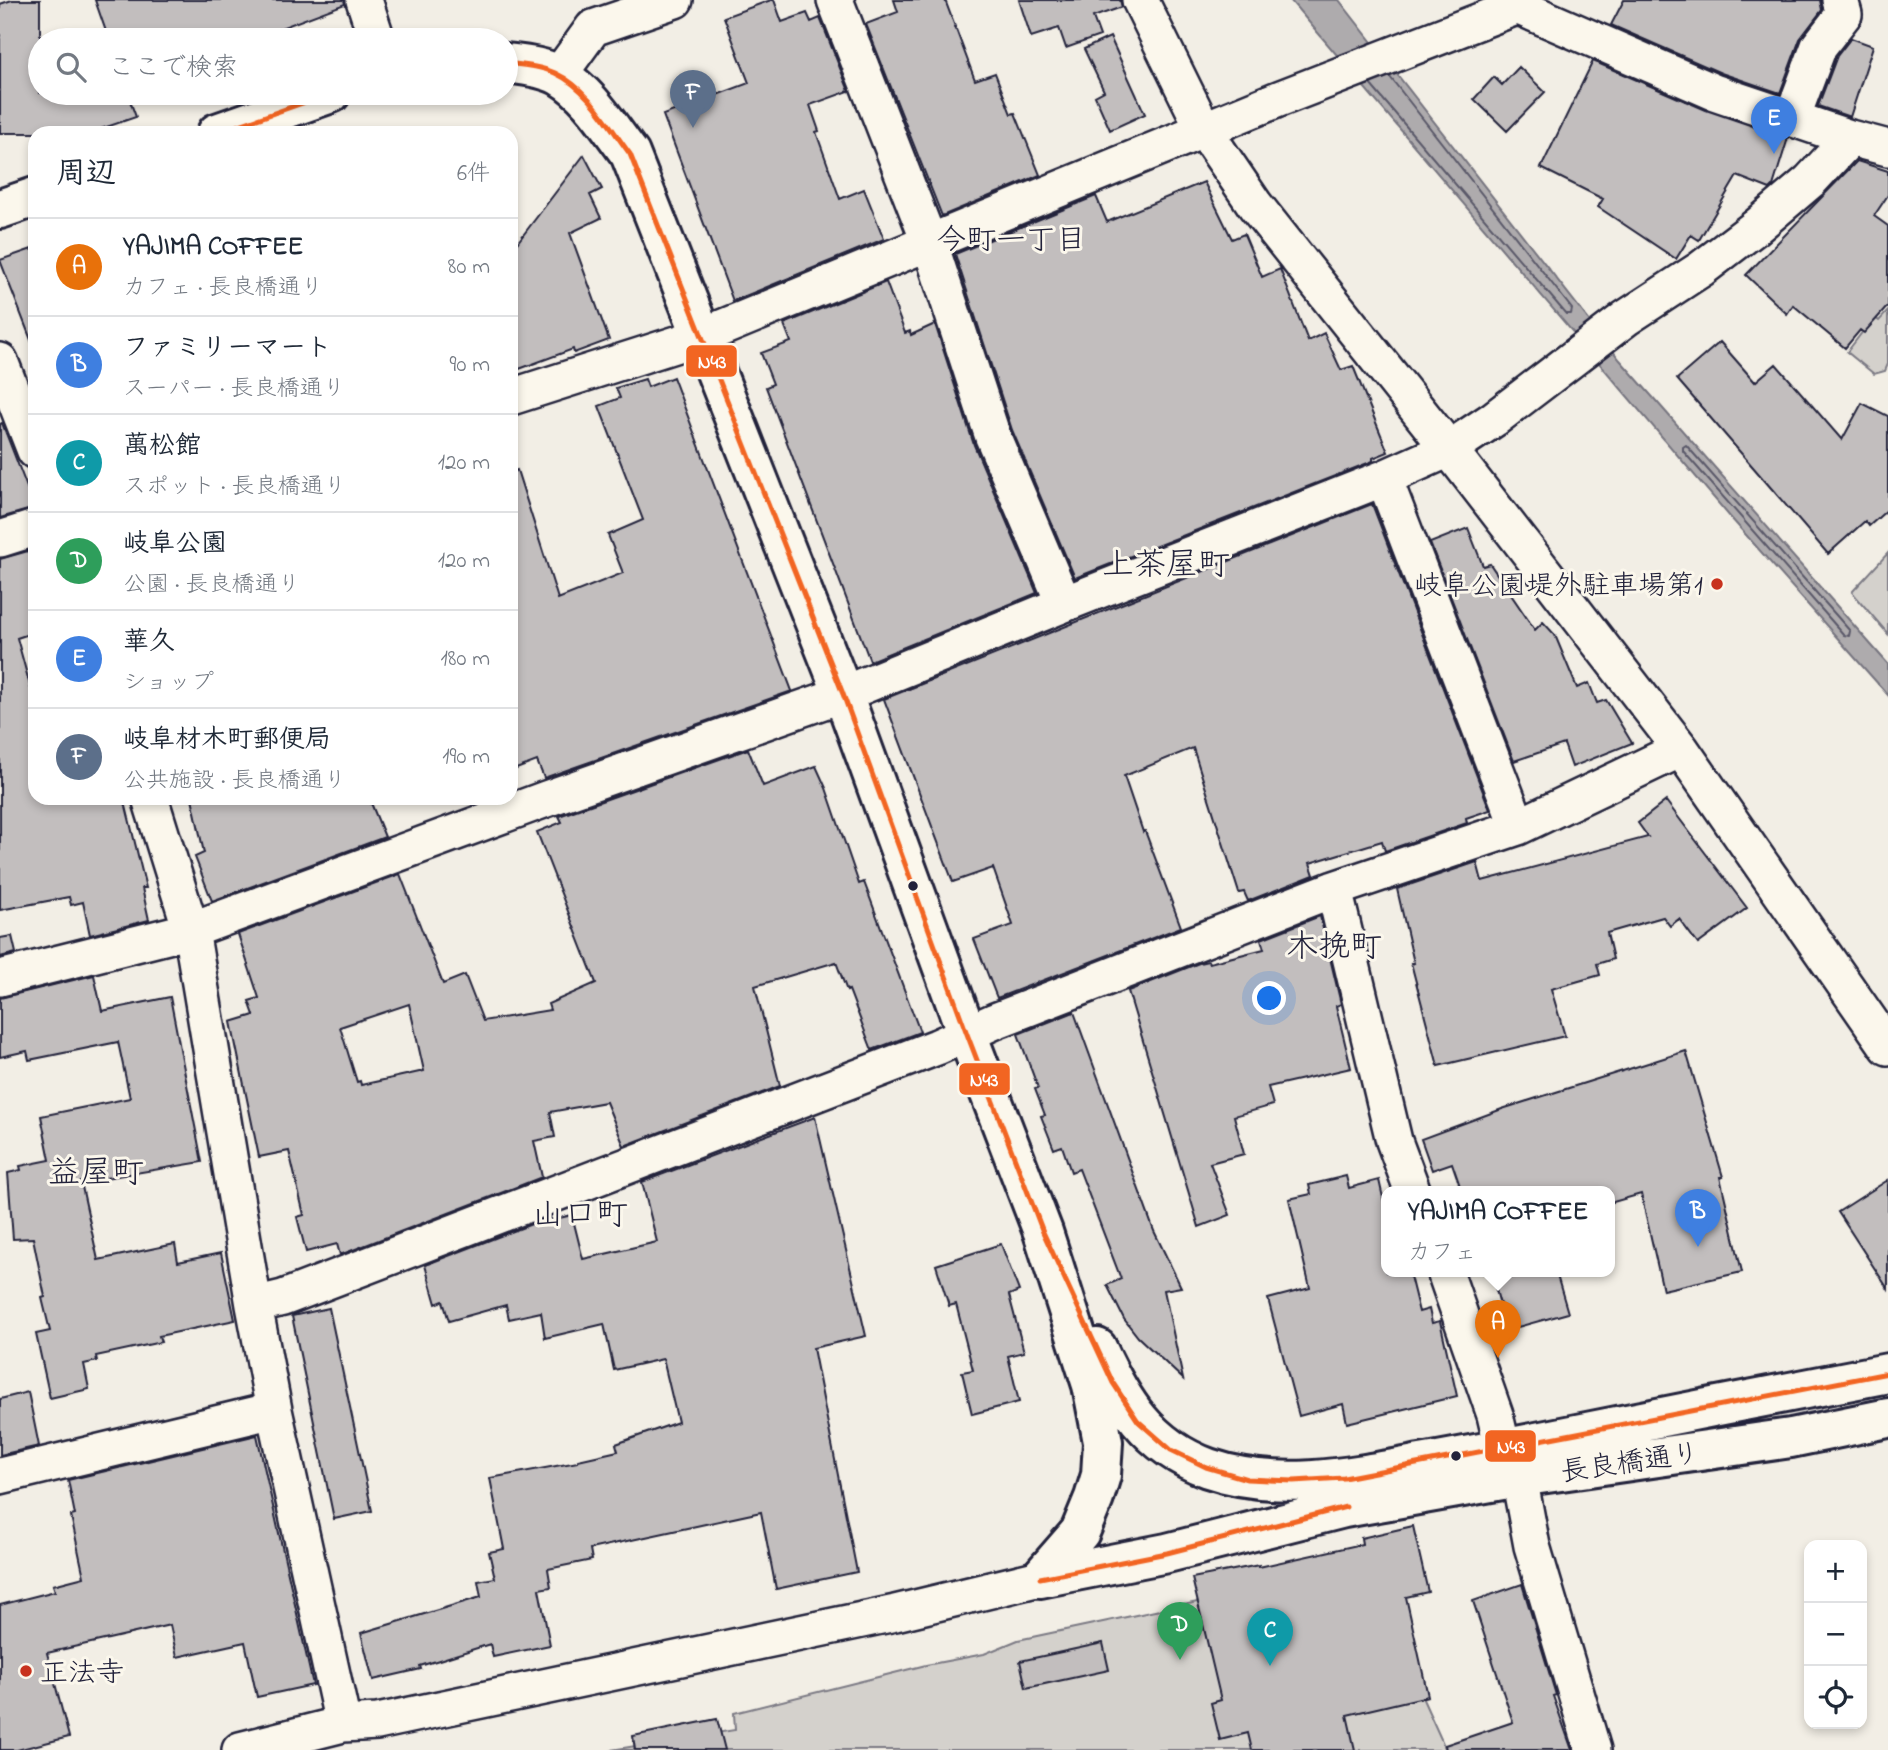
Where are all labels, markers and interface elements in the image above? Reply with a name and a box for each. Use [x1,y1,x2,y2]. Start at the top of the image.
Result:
search box [28,28,518,105]
icon: search [52,48,90,86]
text: ここで検索 [108,50,238,88]
pin: F [670,70,716,128]
pin: E [1751,96,1797,154]
text: 周辺 [56,153,116,197]
text: 6件 [457,158,490,191]
district label: 今町一丁目 [936,220,1086,264]
text: YAJIMA COFFEE [123,229,303,267]
text: A [72,251,86,284]
text: 80 m [448,251,490,284]
text: カフェ · 長良橋通り [123,272,323,305]
text: ファミリーマート [123,330,332,368]
line badge: N43 [685,344,738,378]
text: B [71,349,87,382]
text: 90 m [450,349,490,382]
text: N43 [698,350,726,377]
text: スーパー · 長良橋通り [123,373,345,406]
text: 萬松館 [123,428,201,466]
text: C [73,447,85,480]
text: 120 m [438,447,490,480]
text: スポット · 長良橋通り [123,471,346,504]
text: 岐阜公園 [123,526,227,564]
district label: 上茶屋町 [1102,543,1230,590]
text: D [71,545,87,578]
text: 120 m [438,545,490,578]
place label: 岐阜公園堤外駐車場第1 [1414,567,1703,608]
text: 公園 · 長良橋通り [123,569,300,602]
marker: 岐阜公園堤外駐車場第1 [1709,576,1725,592]
text: 華久 [123,624,175,662]
text: E [72,643,86,676]
text: 180 m [441,643,490,676]
text: ショップ [123,667,214,700]
text: 岐阜材木町郵便局 [123,722,331,760]
text: F [72,741,86,774]
text: 190 m [442,741,490,774]
text: 公共施設 · 長良橋通り [123,765,346,798]
unlabelled marker [906,879,920,893]
district label: 木挽町 [1286,925,1382,972]
your location [1252,981,1286,1015]
line badge: N43 [958,1062,1011,1096]
text: N43 [970,1068,998,1095]
district label: 益屋町 [48,1151,144,1198]
popup [1381,1186,1615,1277]
pin: B [1675,1189,1721,1247]
district label: 山口町 [532,1193,628,1240]
text: YAJIMA COFFEE [1408,1194,1588,1232]
text: カフェ [1408,1237,1477,1270]
pin: A [1475,1300,1521,1358]
line badge: N43 [1484,1429,1537,1463]
street label: 長良橋通り [1558,1434,1703,1495]
text: N43 [1497,1435,1525,1462]
unlabelled marker [1449,1449,1463,1463]
map controls [1804,1540,1867,1729]
button: + [1804,1540,1867,1603]
pin: D [1157,1602,1203,1660]
button: − [1804,1603,1867,1666]
pin: C [1247,1608,1293,1666]
place label: 正法寺 [40,1654,124,1695]
marker: 正法寺 [18,1663,34,1679]
button: locate [1804,1666,1867,1729]

